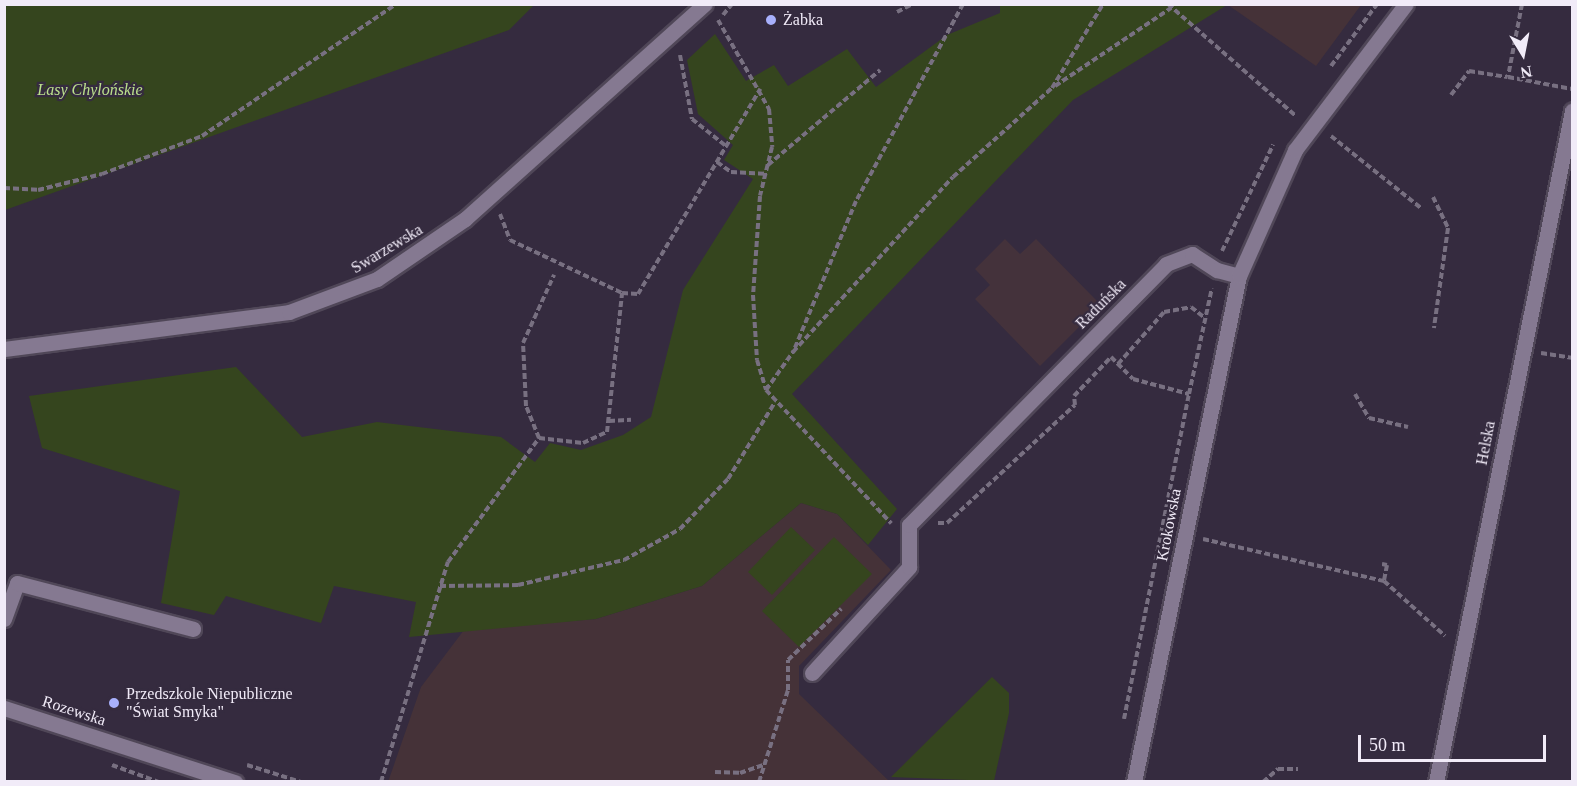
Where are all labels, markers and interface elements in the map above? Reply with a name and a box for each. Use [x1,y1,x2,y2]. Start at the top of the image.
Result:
place label: Żabka [783,10,823,30]
marker: Żabka [764,13,778,27]
north arrow [1493,24,1553,84]
text: N [1519,63,1533,82]
park label: Lasy Chylońskie [37,80,143,100]
street label: Swarzewska [348,220,426,278]
street label: Raduńska [1072,275,1130,333]
street label: Helska [1472,419,1500,467]
street label: Krokowska [1153,487,1185,563]
place label: Przedszkole Niepubliczne "Świat Smyka" [126,684,293,722]
street label: Rozewska [40,692,108,730]
marker: Przedszkole Niepubliczne "Świat Smyka" [107,696,121,710]
scale bar [1361,723,1548,761]
text: 50 m [1369,735,1406,755]

